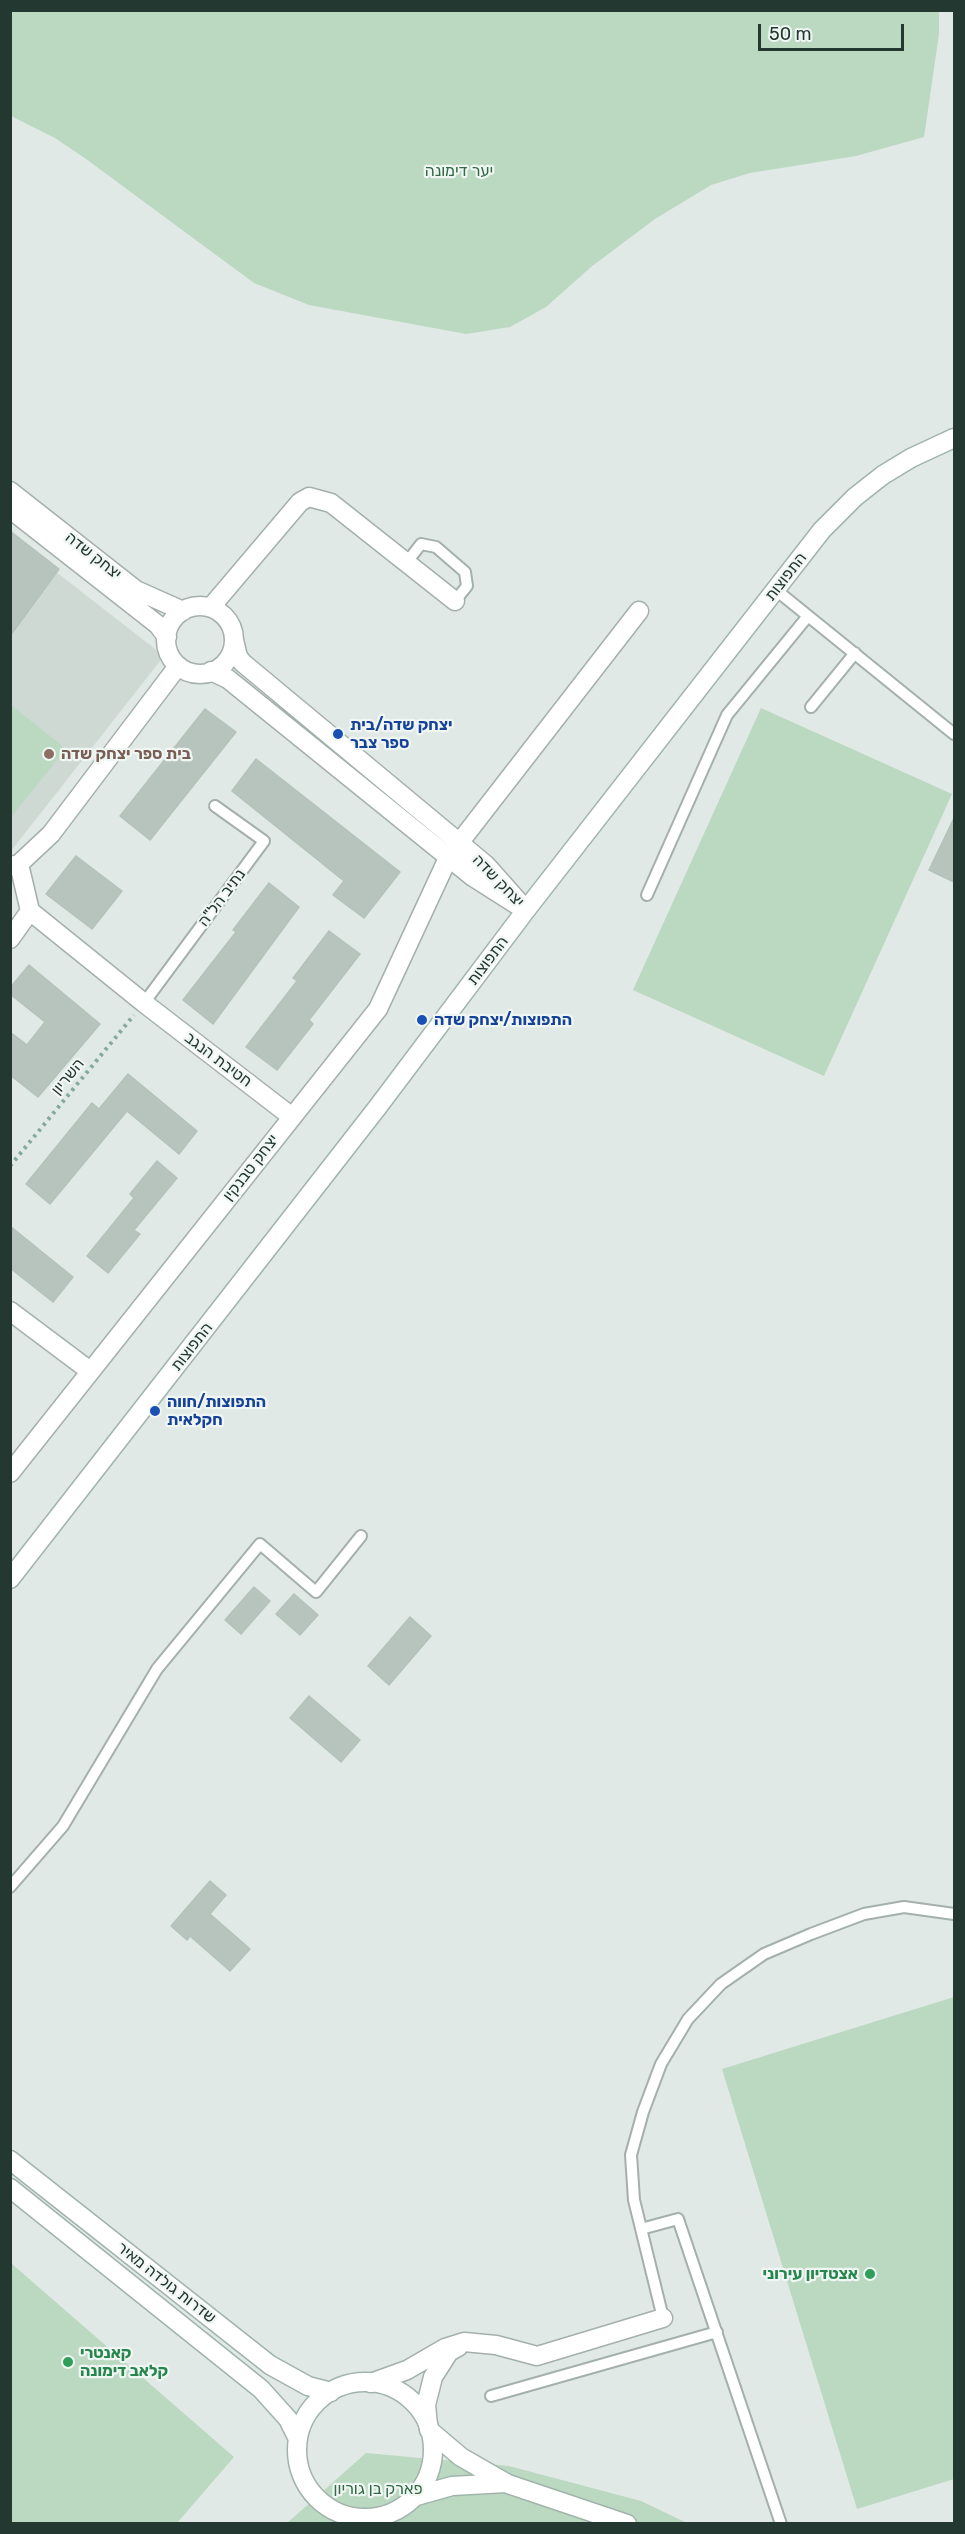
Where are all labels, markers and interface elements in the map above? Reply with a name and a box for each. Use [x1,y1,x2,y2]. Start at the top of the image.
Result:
scale bar [761,12,906,50]
text: 50 m [769,23,812,45]
park label: יער דימונה [425,161,493,181]
street label: יצחק שדה [61,528,125,584]
street label: התפוצות [761,549,811,605]
place label: יצחק שדה/בית ספר צבר [350,715,453,753]
marker: יצחק שדה/בית ספר צבר [331,727,345,741]
place label: בית ספר יצחק שדה [61,744,191,764]
marker: בית ספר יצחק שדה [42,747,56,761]
street label: יצחק שדה [468,851,528,911]
street label: נתיב הל"ה [194,865,250,931]
street label: התפוצות [463,933,513,989]
place label: התפוצות/יצחק שדה [434,1010,572,1030]
marker: התפוצות/יצחק שדה [415,1013,429,1027]
street label: חטיבת הנגב [181,1028,255,1092]
street label: השריון [47,1055,89,1099]
street label: יצחק טבנקין [219,1131,283,1205]
street label: התפוצות [167,1319,217,1375]
place label: התפוצות/חווה חקלאית [167,1392,266,1430]
marker: התפוצות/חווה חקלאית [148,1404,162,1418]
street label: שדרות גולדה מאיר [113,2238,219,2328]
place label: אצטדיון עירוני [763,2264,858,2284]
marker: אצטדיון עירוני [863,2267,877,2281]
place label: קאנטרי קלאב דימונה [80,2343,168,2381]
marker: קאנטרי קלאב דימונה [61,2355,75,2369]
park label: פארק בן גוריון [334,2479,422,2499]

